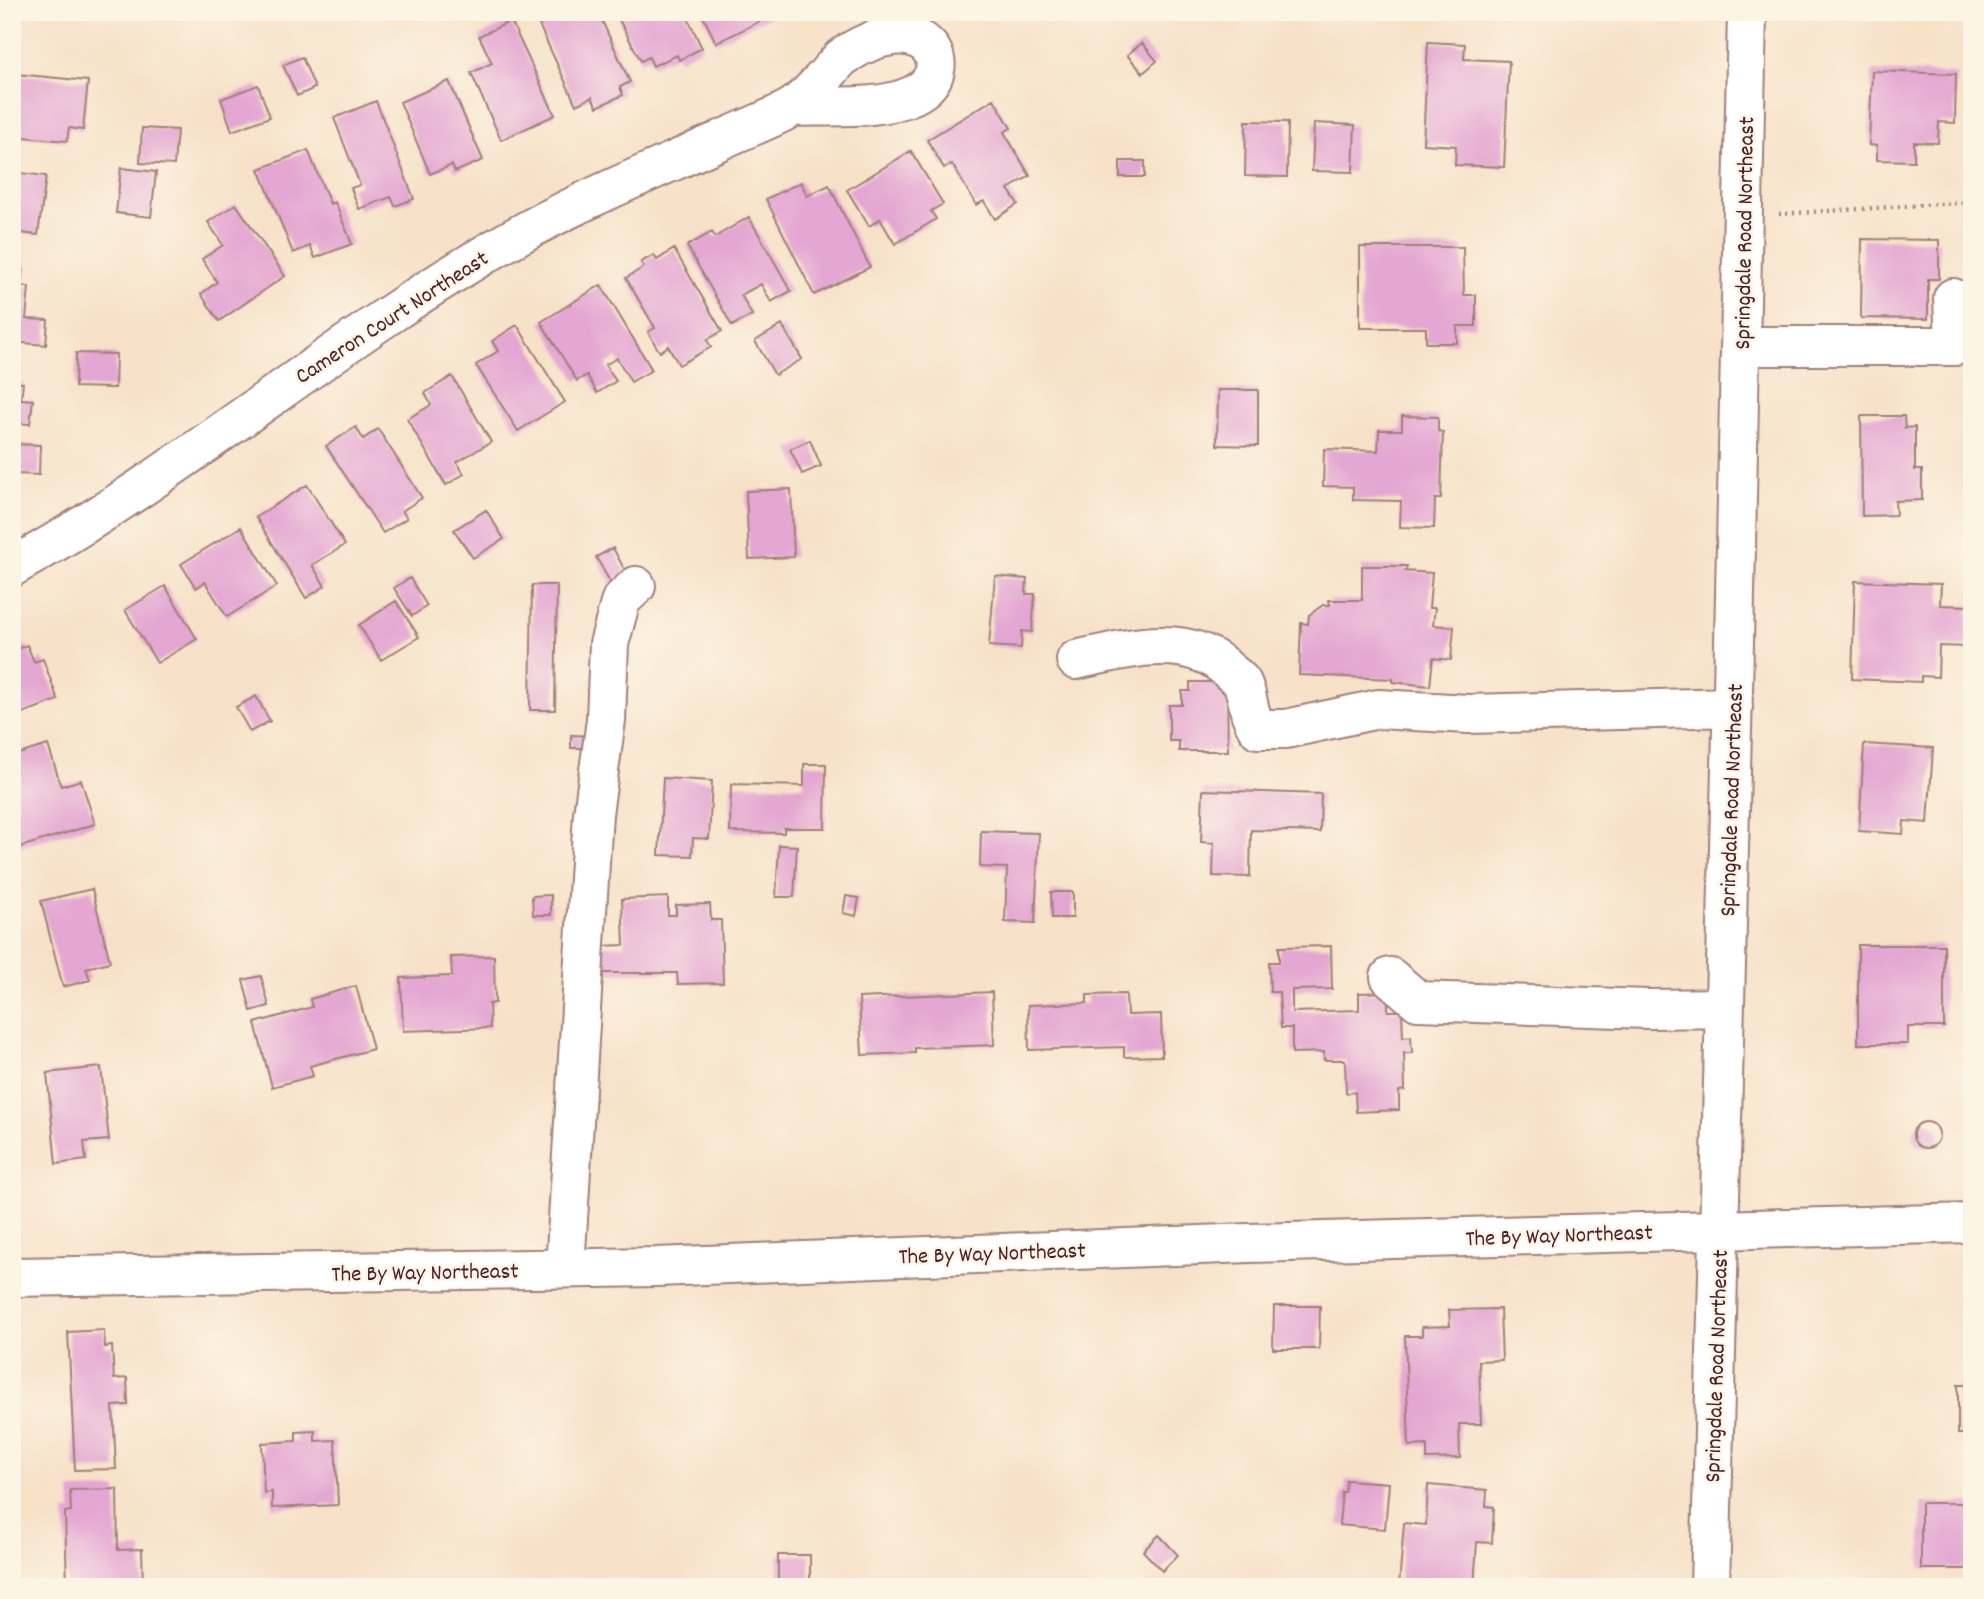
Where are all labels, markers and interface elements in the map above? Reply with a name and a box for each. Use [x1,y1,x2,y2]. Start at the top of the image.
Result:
street label: Springdale Road Northeast [1728,116,1765,350]
street label: Cameron Court Northeast [290,244,496,394]
street label: Springdale Road Northeast [1713,683,1754,917]
street label: The By Way Northeast [1465,1218,1653,1257]
street label: The By Way Northeast [898,1236,1086,1275]
street label: Springdale Road Northeast [1698,1249,1739,1483]
street label: The By Way Northeast [331,1256,519,1293]

